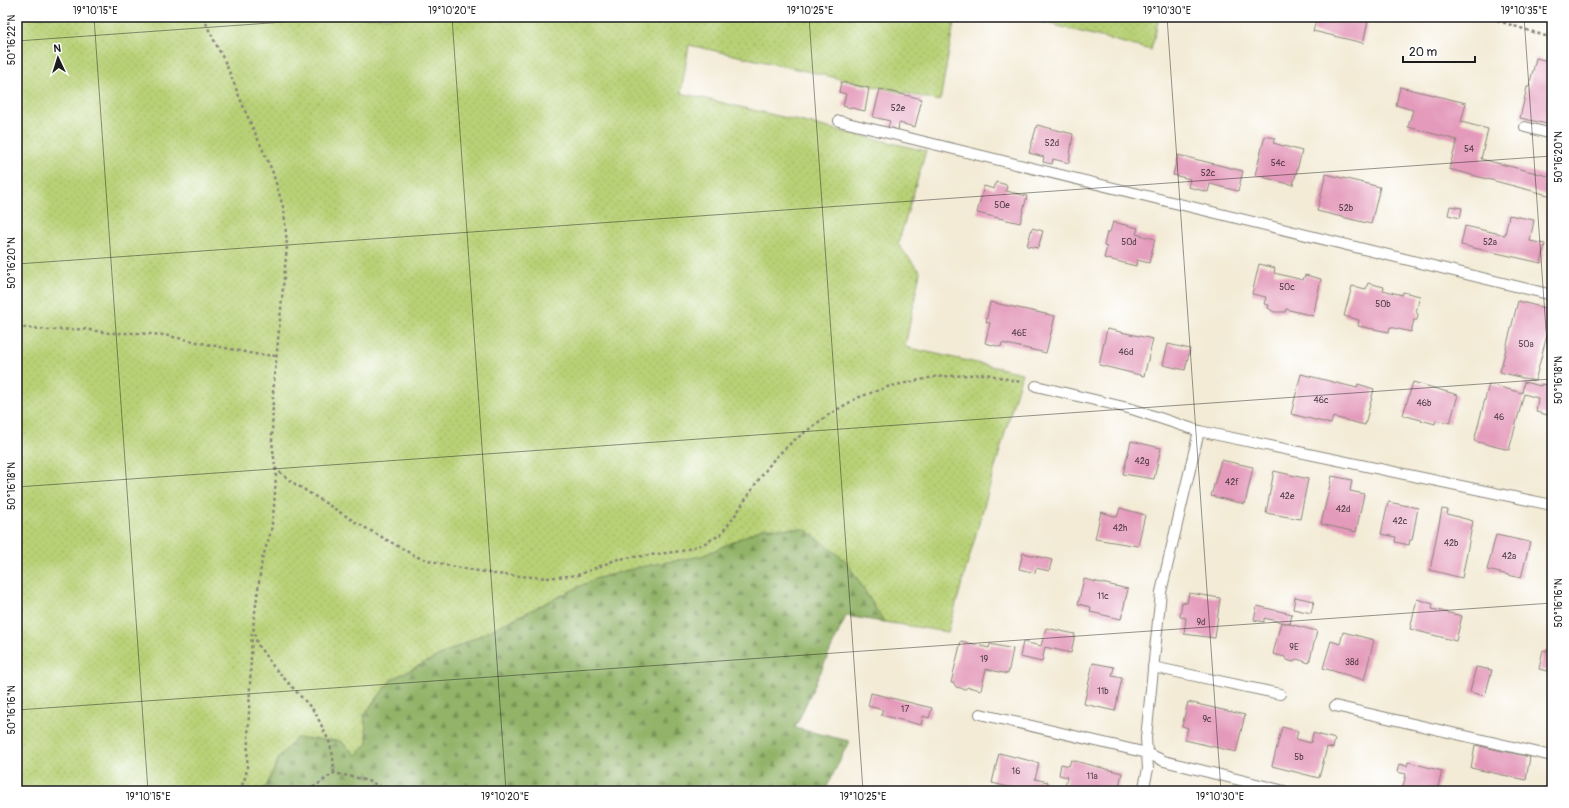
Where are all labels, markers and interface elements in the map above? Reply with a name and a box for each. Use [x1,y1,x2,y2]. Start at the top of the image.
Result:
text: 19°10'15"E [73,5,117,17]
text: 19°10'20"E [428,5,476,17]
text: 19°10'25"E [787,5,833,17]
text: 19°10'30"E [1143,5,1191,17]
text: 19°10'35"E [1501,5,1547,17]
text: 50°16'22"N [6,15,18,65]
north arrow [38,38,78,78]
scale bar [1403,38,1475,64]
text: N [53,42,62,55]
text: 20 m [1409,45,1438,60]
house number: 52e [891,103,906,114]
text: 50°16'20"N [1553,131,1565,183]
house number: 52d [1045,138,1059,149]
house number: 54 [1464,144,1475,155]
house number: 54c [1271,158,1286,169]
house number: 52c [1201,168,1216,179]
house number: 50e [994,200,1010,211]
house number: 52b [1339,203,1354,214]
text: 50°16'20"N [6,237,18,289]
house number: 50d [1121,237,1137,248]
house number: 52a [1483,237,1497,248]
house number: 50c [1279,282,1295,293]
house number: 50b [1375,299,1391,310]
house number: 46E [1011,328,1027,339]
house number: 50a [1518,339,1534,350]
house number: 46d [1119,347,1133,358]
text: 50°16'18"N [1553,356,1565,404]
house number: 46c [1313,395,1329,406]
house number: 46b [1417,398,1432,409]
house number: 46 [1494,412,1504,423]
house number: 42g [1135,456,1150,467]
text: 50°16'18"N [6,462,18,510]
house number: 42f [1225,477,1239,488]
house number: 42e [1280,491,1295,502]
house number: 42d [1336,504,1350,515]
house number: 42c [1393,516,1408,527]
house number: 42h [1113,523,1127,534]
house number: 42b [1444,538,1459,549]
house number: 42a [1502,551,1516,562]
text: 50°16'16"N [1553,578,1565,627]
house number: 11c [1097,591,1109,602]
house number: 9d [1196,617,1206,628]
house number: 9E [1289,642,1299,653]
house number: 19 [980,654,988,665]
house number: 38d [1345,657,1359,668]
text: 50°16'16"N [6,685,18,734]
house number: 11b [1097,686,1109,697]
house number: 17 [901,704,909,715]
house number: 9c [1202,714,1212,725]
house number: 5b [1294,752,1304,763]
house number: 16 [1012,766,1020,777]
house number: 11a [1086,771,1098,782]
text: 19°10'15"E [126,791,170,803]
text: 19°10'20"E [481,791,529,803]
text: 19°10'25"E [840,791,886,803]
text: 19°10'30"E [1196,791,1244,803]

